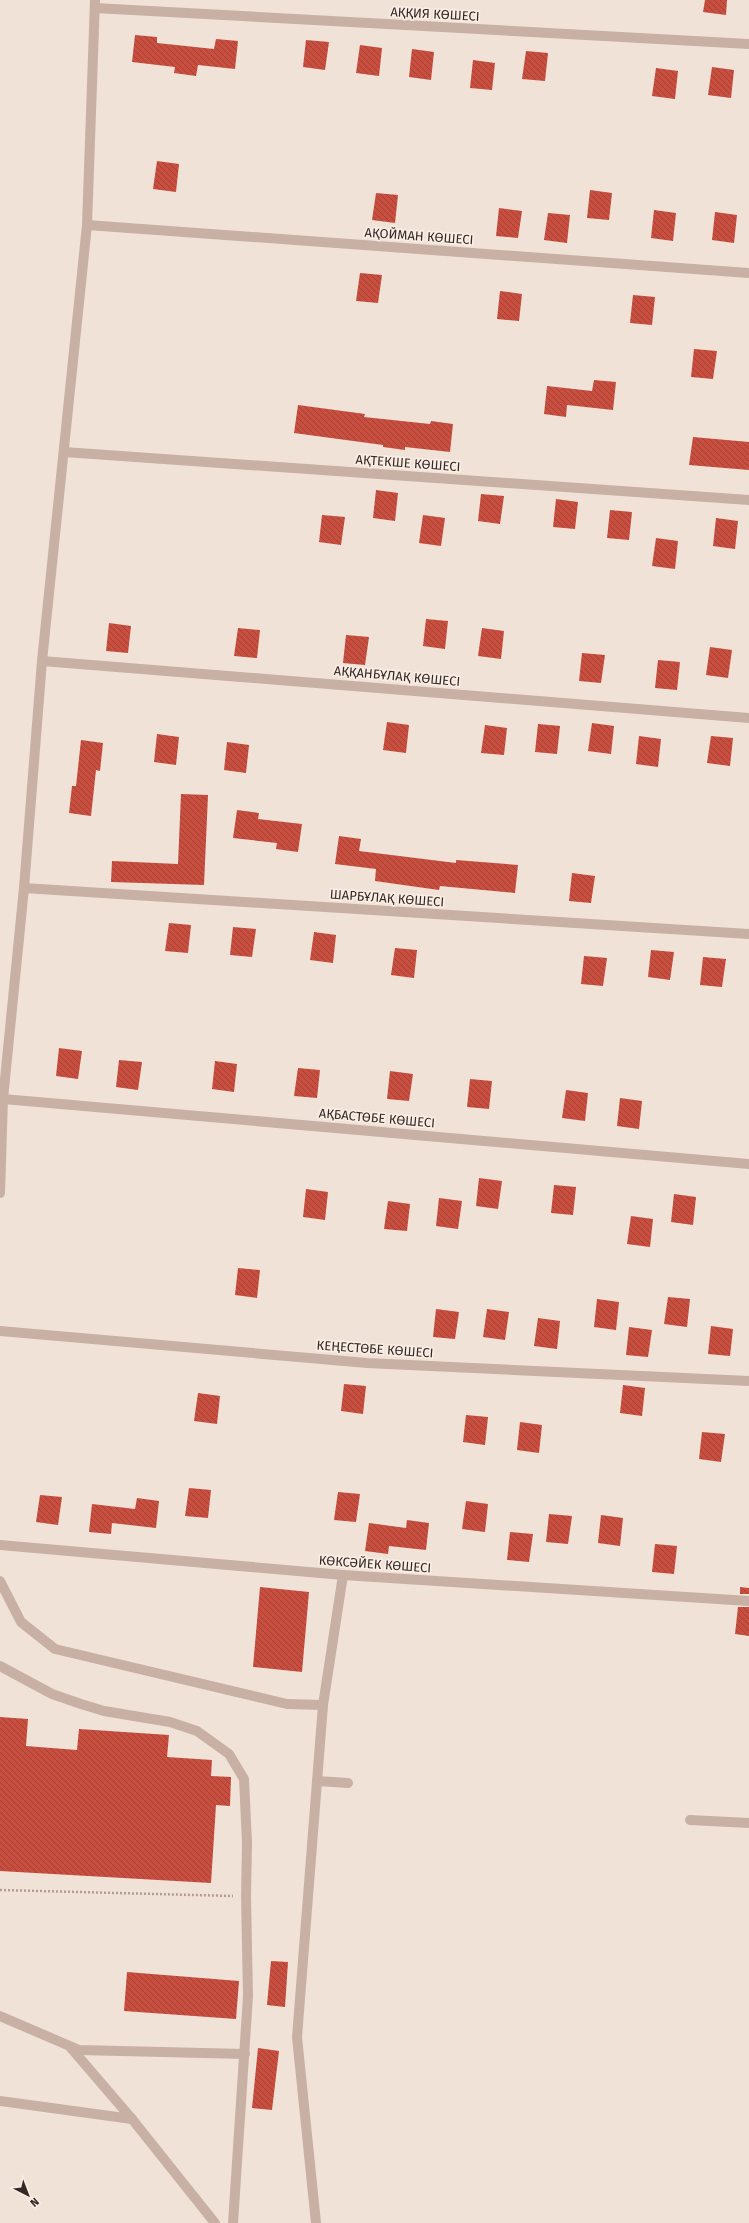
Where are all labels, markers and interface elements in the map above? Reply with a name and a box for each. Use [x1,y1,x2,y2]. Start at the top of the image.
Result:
street label: АҚҚИЯ КӨШЕСІ [390,4,480,24]
street label: АҚОЙМАН КӨШЕСІ [364,225,474,247]
street label: АҚТЕКШЕ КӨШЕСІ [355,452,461,474]
street label: АҚҚАНБҰЛАҚ КӨШЕСІ [333,663,461,689]
street label: ШАРБҰЛАҚ КӨШЕСІ [329,887,445,909]
street label: АҚБАСТӨБЕ КӨШЕСІ [318,1105,436,1131]
street label: КЕҢЕСТӨБЕ КӨШЕСІ [316,1337,434,1361]
street label: КӨКСӘЙЕК КӨШЕСІ [318,1553,432,1575]
north arrow [8,2175,48,2215]
text: N [27,2195,41,2209]

